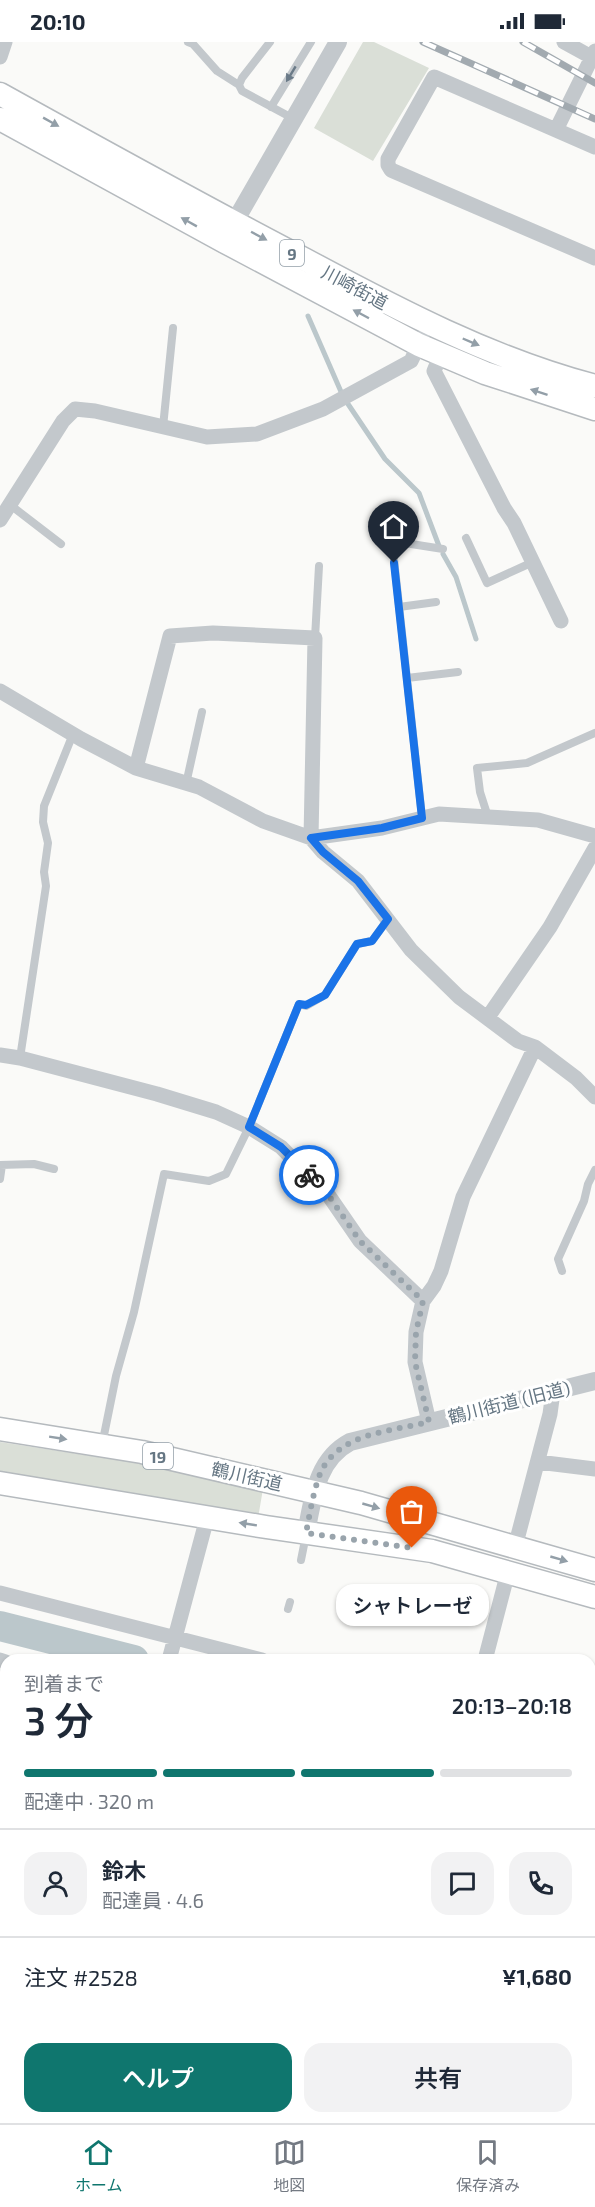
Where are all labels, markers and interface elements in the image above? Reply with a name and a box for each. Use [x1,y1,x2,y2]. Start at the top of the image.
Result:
text: 20:10 [30,8,86,34]
one-way arrow [286,66,297,82]
one-way arrow [43,117,60,127]
one-way arrow [180,217,197,227]
one-way arrow [251,231,268,241]
road number: 9 [280,240,304,266]
street label: 川崎街道 [318,260,392,314]
one-way arrow [352,309,369,319]
one-way arrow [462,338,480,347]
one-way arrow [530,387,548,396]
pin [368,501,419,563]
icon: home [377,510,410,543]
courier [279,1145,339,1205]
icon: bike [293,1159,326,1192]
street label: 鶴川街道 (旧道) [446,1376,572,1428]
one-way arrow [48,1434,67,1443]
road number: 19 [143,1443,173,1469]
street label: 鶴川街道 [209,1457,285,1495]
pin [386,1486,437,1548]
icon: bag [395,1495,428,1528]
one-way arrow [362,1502,380,1511]
one-way arrow [239,1520,258,1529]
one-way arrow [550,1555,568,1565]
callout: シャトレーゼ [336,1584,488,1626]
text: シャトレーゼ [353,1593,473,1617]
text: 到着まで [24,1671,104,1695]
text: 20:13–20:18 [452,1692,572,1718]
text: 3 分 [24,1696,93,1743]
text: 配達中 · 320 m [24,1789,154,1813]
button: person [24,1852,87,1915]
button: chat [431,1852,494,1915]
button: phone [509,1852,572,1915]
text: 鈴木 [102,1857,146,1883]
text: 配達員 · 4.6 [102,1888,204,1912]
text: ¥1,680 [502,1963,572,1989]
text: 注文 #2528 [24,1964,138,1990]
button: ヘルプ [24,2043,292,2112]
button: 共有 [304,2043,572,2112]
tab: ホーム [75,2136,123,2196]
tab: 地図 [273,2136,306,2196]
tab: 保存済み [456,2136,520,2196]

